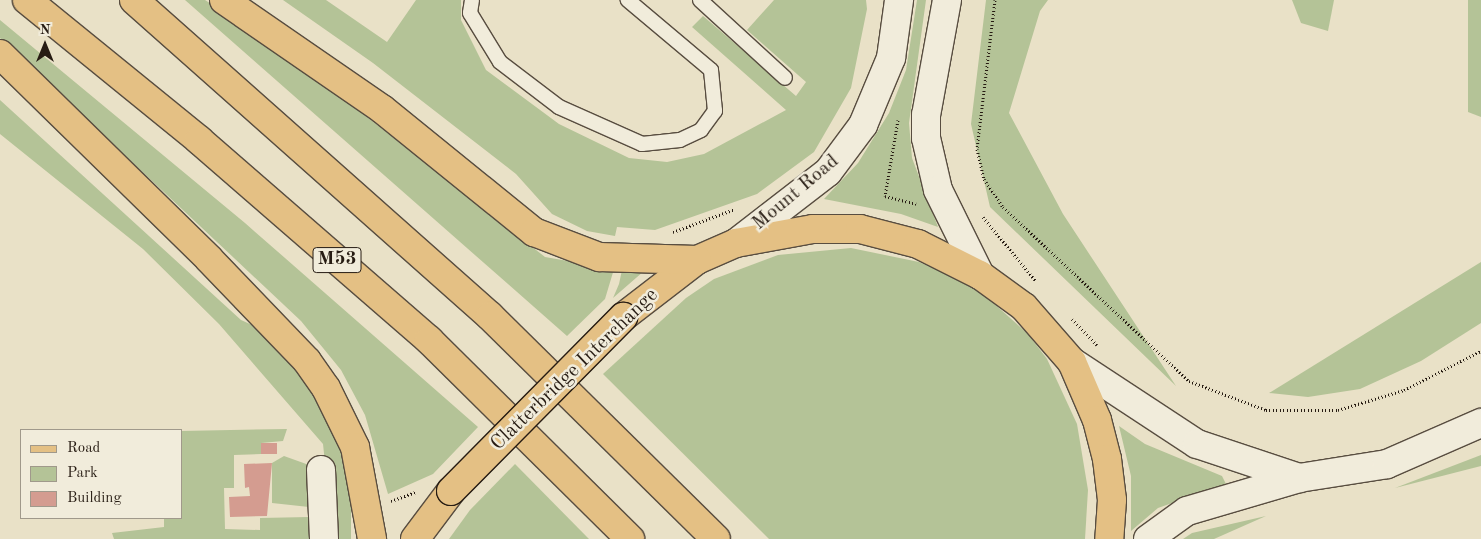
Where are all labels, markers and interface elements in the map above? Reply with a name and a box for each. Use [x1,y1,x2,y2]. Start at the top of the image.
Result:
north arrow [20,20,70,70]
text: N [40,23,50,37]
street label: Mount Road [748,150,844,236]
road number: M53 [312,244,362,276]
street label: Clatterbridge Interchange [486,284,664,456]
legend [20,429,182,519]
text: Road [67,441,100,456]
text: Park [67,466,98,481]
text: Building [67,491,122,506]

